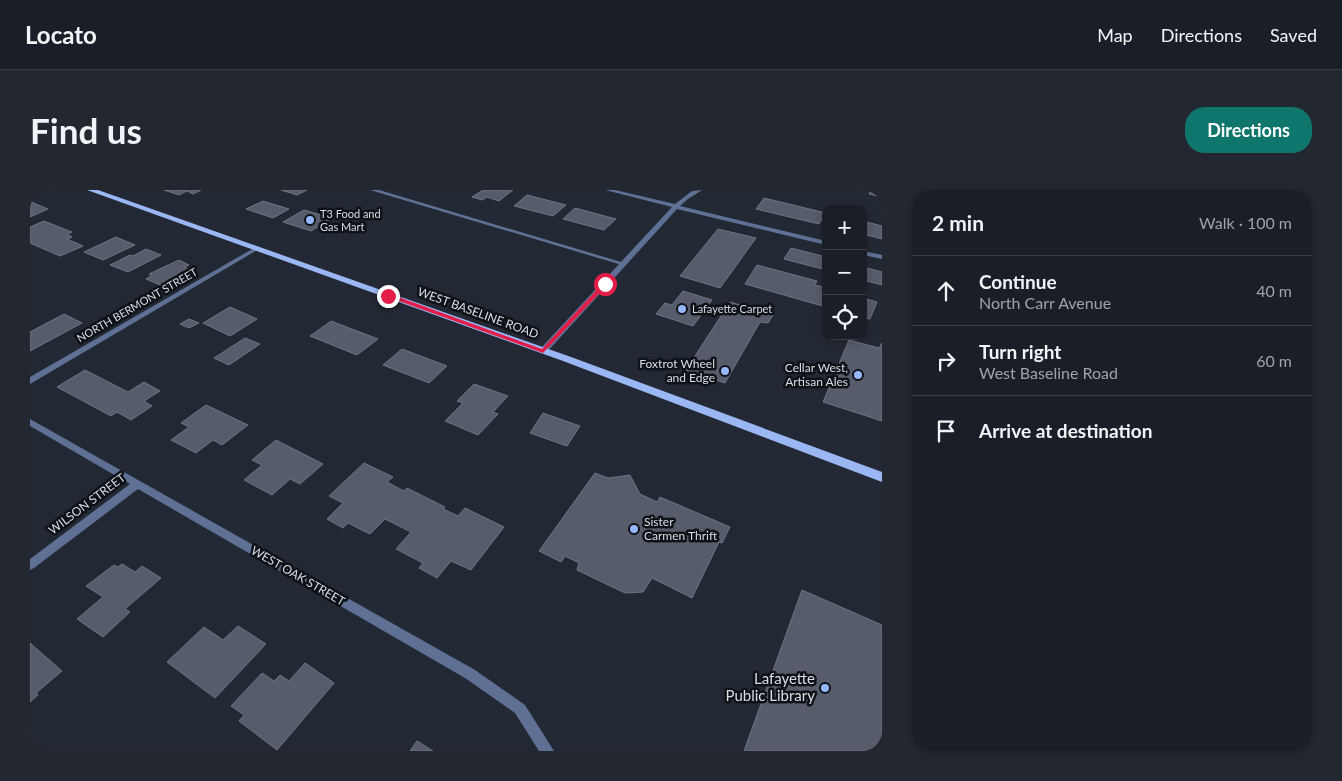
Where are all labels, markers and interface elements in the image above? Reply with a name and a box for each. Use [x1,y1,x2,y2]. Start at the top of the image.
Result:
text: Locato [25,20,97,49]
text: Map [1097,24,1133,46]
text: Directions [1161,24,1242,46]
text: Saved [1270,24,1317,46]
button: Directions [1185,107,1312,153]
text: Find us [30,109,142,151]
map controls [822,205,867,340]
button: + [822,205,867,250]
place label: T3 Food and Gas Mart [320,207,381,233]
text: 2 min [932,210,984,235]
text: Walk · 100 m [1199,213,1292,232]
marker: T3 Food and Gas Mart [304,214,316,226]
button: − [822,250,867,295]
street label: NORTH BERMONT STREET [74,264,200,344]
text: Continue [979,270,1057,293]
route start [594,273,617,296]
icon: ahead [932,277,960,305]
text: 40 m [1256,281,1292,300]
street label: WEST BASELINE ROAD [416,284,541,341]
route end [377,285,400,308]
text: North Carr Avenue [979,293,1111,312]
button: locate [822,295,867,340]
place label: Lafayette Carpet [692,302,772,315]
marker: Lafayette Carpet [676,303,688,315]
text: Turn right [979,340,1061,363]
icon: right [932,347,960,375]
text: 60 m [1256,351,1292,370]
place label: Foxtrot Wheel and Edge [639,356,715,385]
place label: Cellar West, Artisan Ales [785,360,848,389]
text: West Baseline Road [979,363,1118,382]
marker: Foxtrot Wheel and Edge [719,365,731,377]
marker: Cellar West, Artisan Ales [852,369,864,381]
icon: arrive [932,417,960,445]
text: Arrive at destination [979,419,1152,442]
street label: WILSON STREET [45,470,128,537]
place label: Sister Carmen Thrift [644,514,718,543]
marker: Sister Carmen Thrift [628,523,640,535]
street label: WEST OAK STREET [248,543,348,609]
place label: Lafayette Public Library [725,669,815,704]
marker: Lafayette Public Library [819,682,831,694]

